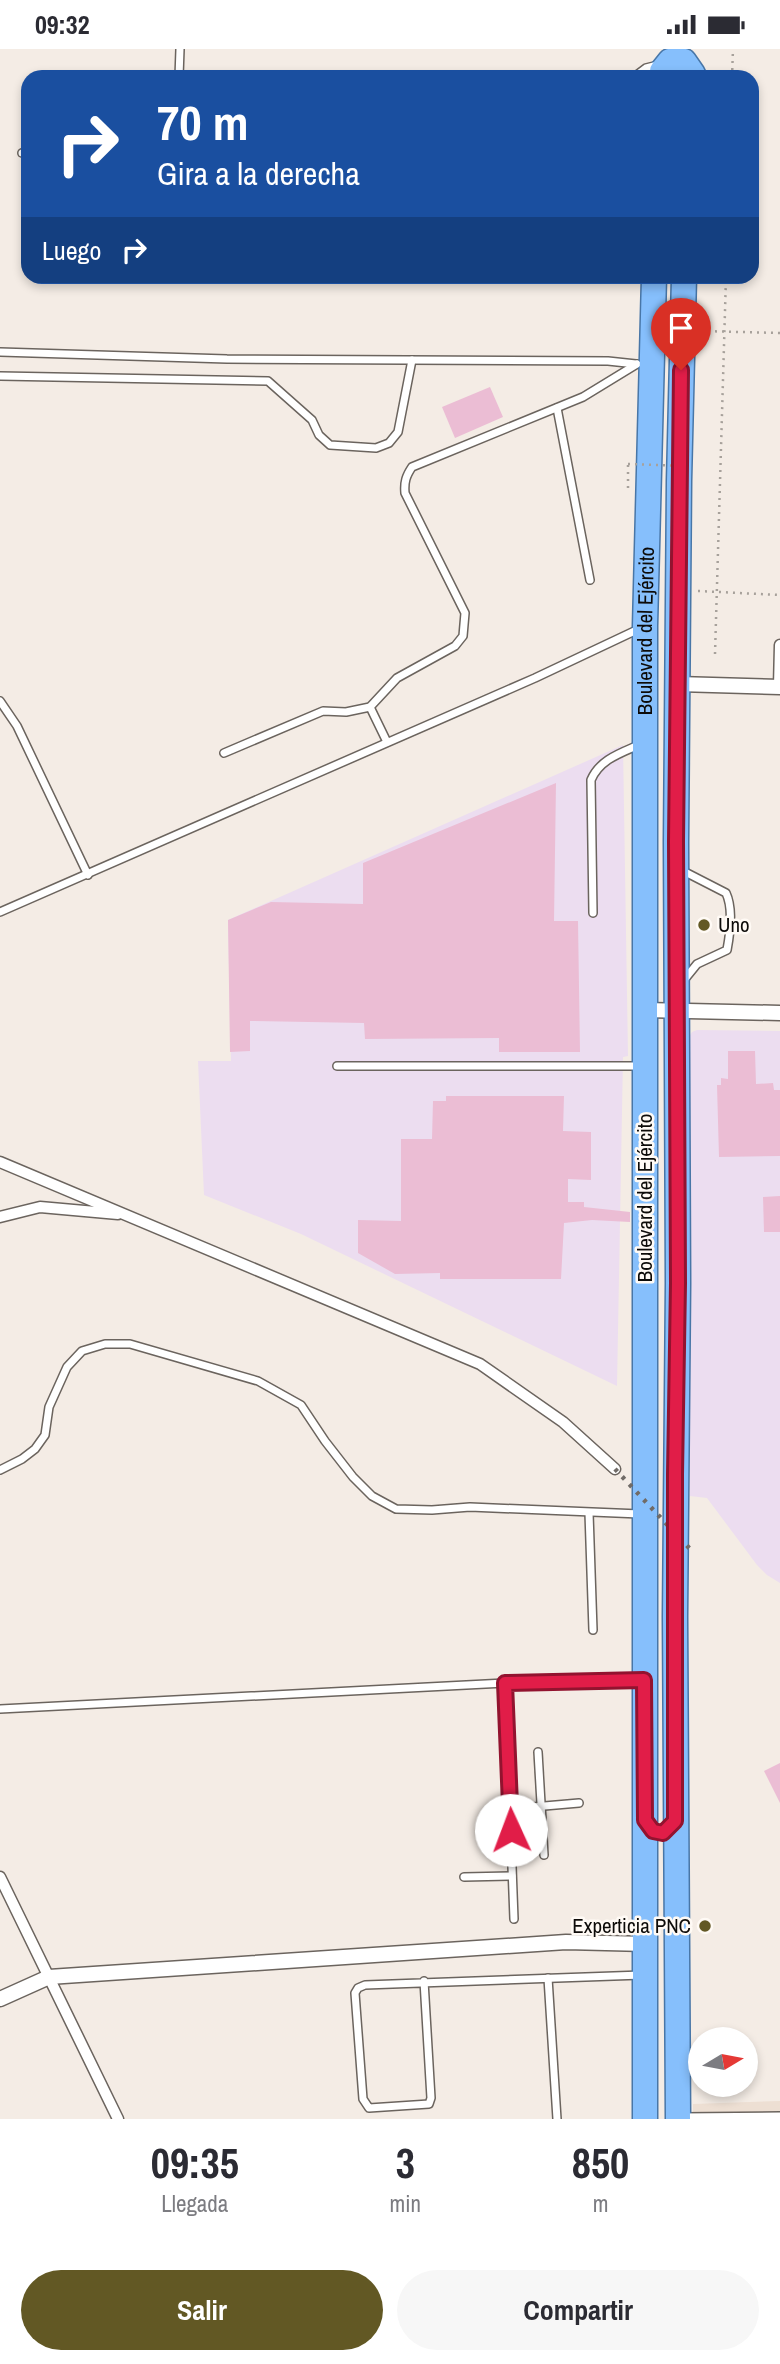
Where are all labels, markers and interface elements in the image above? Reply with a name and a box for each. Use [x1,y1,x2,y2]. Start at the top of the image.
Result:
text: 09:32 [35,7,90,42]
text: 70 m [157,89,249,155]
icon: right [42,98,133,189]
text: Gira a la derecha [157,152,360,195]
icon: right [115,231,153,269]
text: Luego [42,233,101,268]
pin [651,298,711,370]
icon: arrive [662,309,700,347]
street label: Boulevard del Ejército [630,546,661,715]
place label: Uno [718,910,750,939]
marker: Uno [696,917,712,933]
street label: Boulevard del Ejército [630,1114,659,1282]
position arrow [474,1793,548,1867]
place label: Experticia PNC [572,1911,691,1940]
marker: Experticia PNC [697,1918,713,1934]
north arrow [688,2027,758,2097]
map controls [688,2027,758,2097]
text: 09:35 [151,2135,239,2191]
text: 3 [396,2135,415,2191]
text: 850 [572,2135,629,2191]
text: Llegada [161,2188,228,2219]
text: min [390,2188,421,2219]
text: m [593,2188,608,2219]
button: Salir [21,2270,383,2350]
button: Compartir [397,2270,759,2350]

